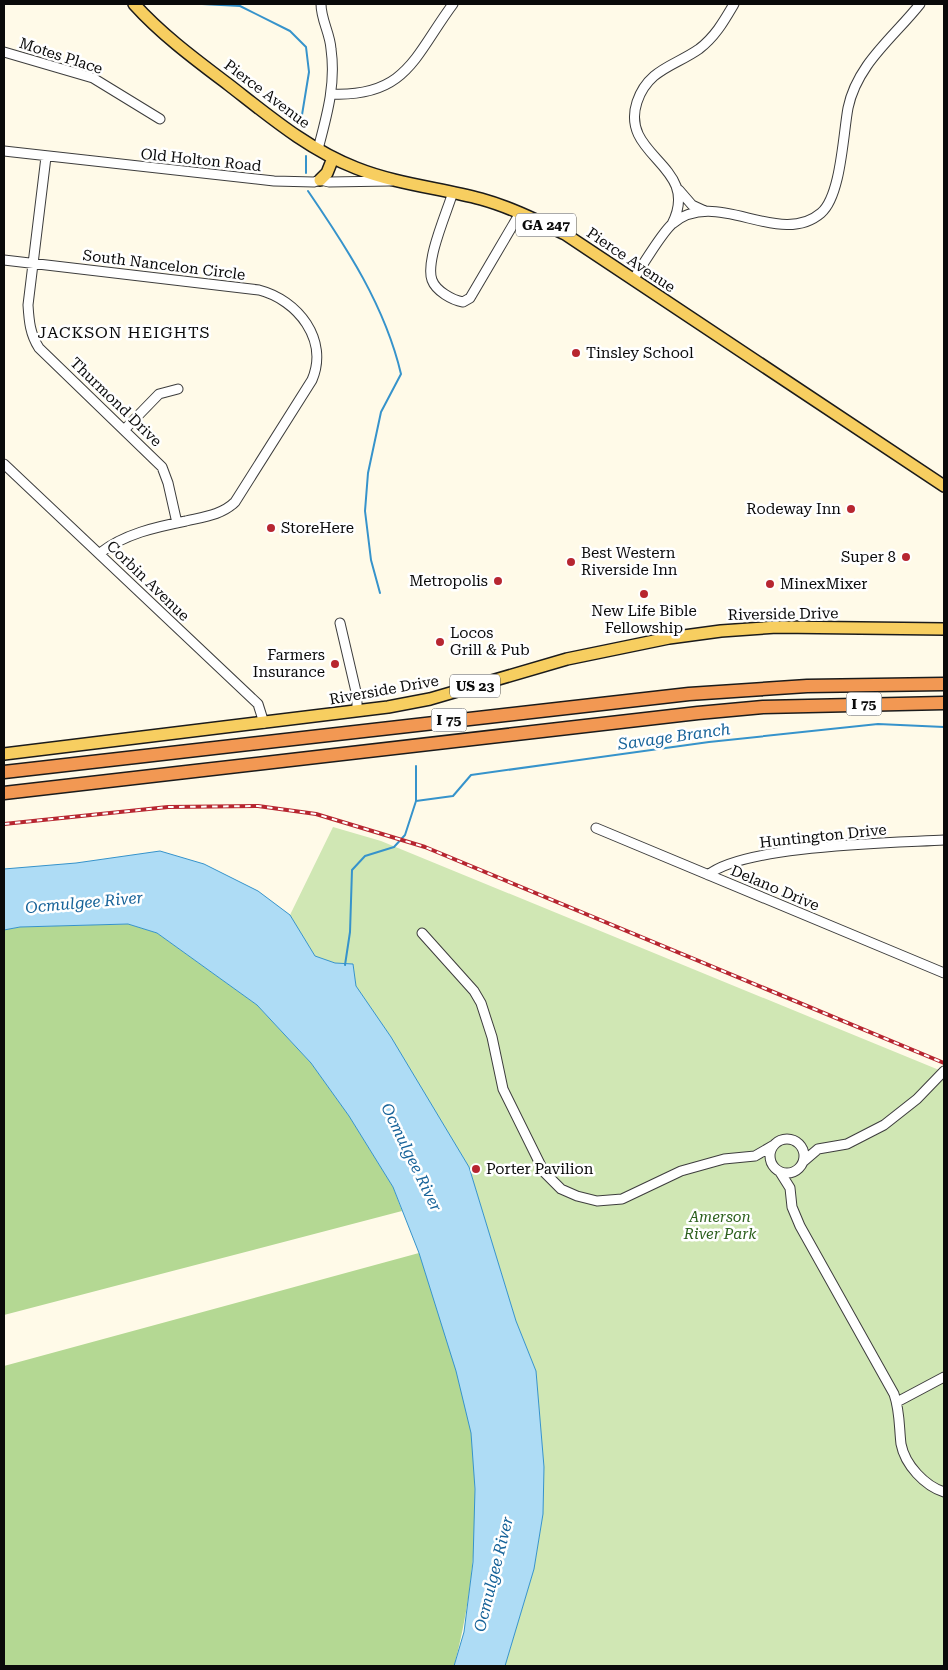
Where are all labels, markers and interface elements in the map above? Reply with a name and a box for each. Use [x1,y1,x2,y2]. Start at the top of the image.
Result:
street label: Motes Place [17,34,105,78]
street label: Pierce Avenue [220,56,314,132]
street label: Old Holton Road [140,145,263,175]
road number: GA 247 [516,214,576,236]
street label: Pierce Avenue [583,224,679,296]
street label: South Nancelon Circle [82,246,246,284]
district label: JACKSON HEIGHTS [38,323,210,342]
place label: Tinsley School [586,344,694,362]
marker: Tinsley School [570,347,582,359]
street label: Thurmond Drive [66,354,166,450]
place label: Rodeway Inn [746,500,841,518]
marker: Rodeway Inn [845,503,857,515]
place label: StoreHere [281,519,354,537]
marker: StoreHere [265,522,277,534]
street label: Corbin Avenue [103,537,193,625]
place label: Best Western Riverside Inn [581,544,678,579]
place label: Super 8 [841,548,896,566]
marker: Super 8 [900,551,912,563]
marker: Best Western Riverside Inn [565,556,577,568]
place label: Metropolis [409,572,488,590]
marker: Metropolis [492,575,504,587]
place label: MinexMixer [780,575,867,593]
marker: MinexMixer [764,578,776,590]
marker: New Life Bible Fellowship [638,588,650,600]
place label: New Life Bible Fellowship [591,602,697,637]
street label: Riverside Drive [727,604,839,624]
place label: Locos Grill & Pub [450,624,530,659]
marker: Locos Grill & Pub [434,636,446,648]
place label: Farmers Insurance [253,646,325,681]
marker: Farmers Insurance [329,658,341,670]
street label: Riverside Drive [328,672,440,708]
road number: US 23 [450,674,500,698]
road number: I 75 [846,692,882,716]
road number: I 75 [432,708,466,732]
water label: Savage Branch [616,719,732,754]
street label: Huntington Drive [759,820,887,852]
street label: Delano Drive [728,861,822,915]
water label: Ocmulgee River [24,888,144,917]
water label: Ocmulgee River [377,1100,446,1215]
place label: Porter Pavilion [486,1160,594,1178]
marker: Porter Pavilion [470,1163,482,1175]
park label: Amerson River Park [683,1208,757,1243]
water label: Ocmulgee River [470,1514,517,1634]

